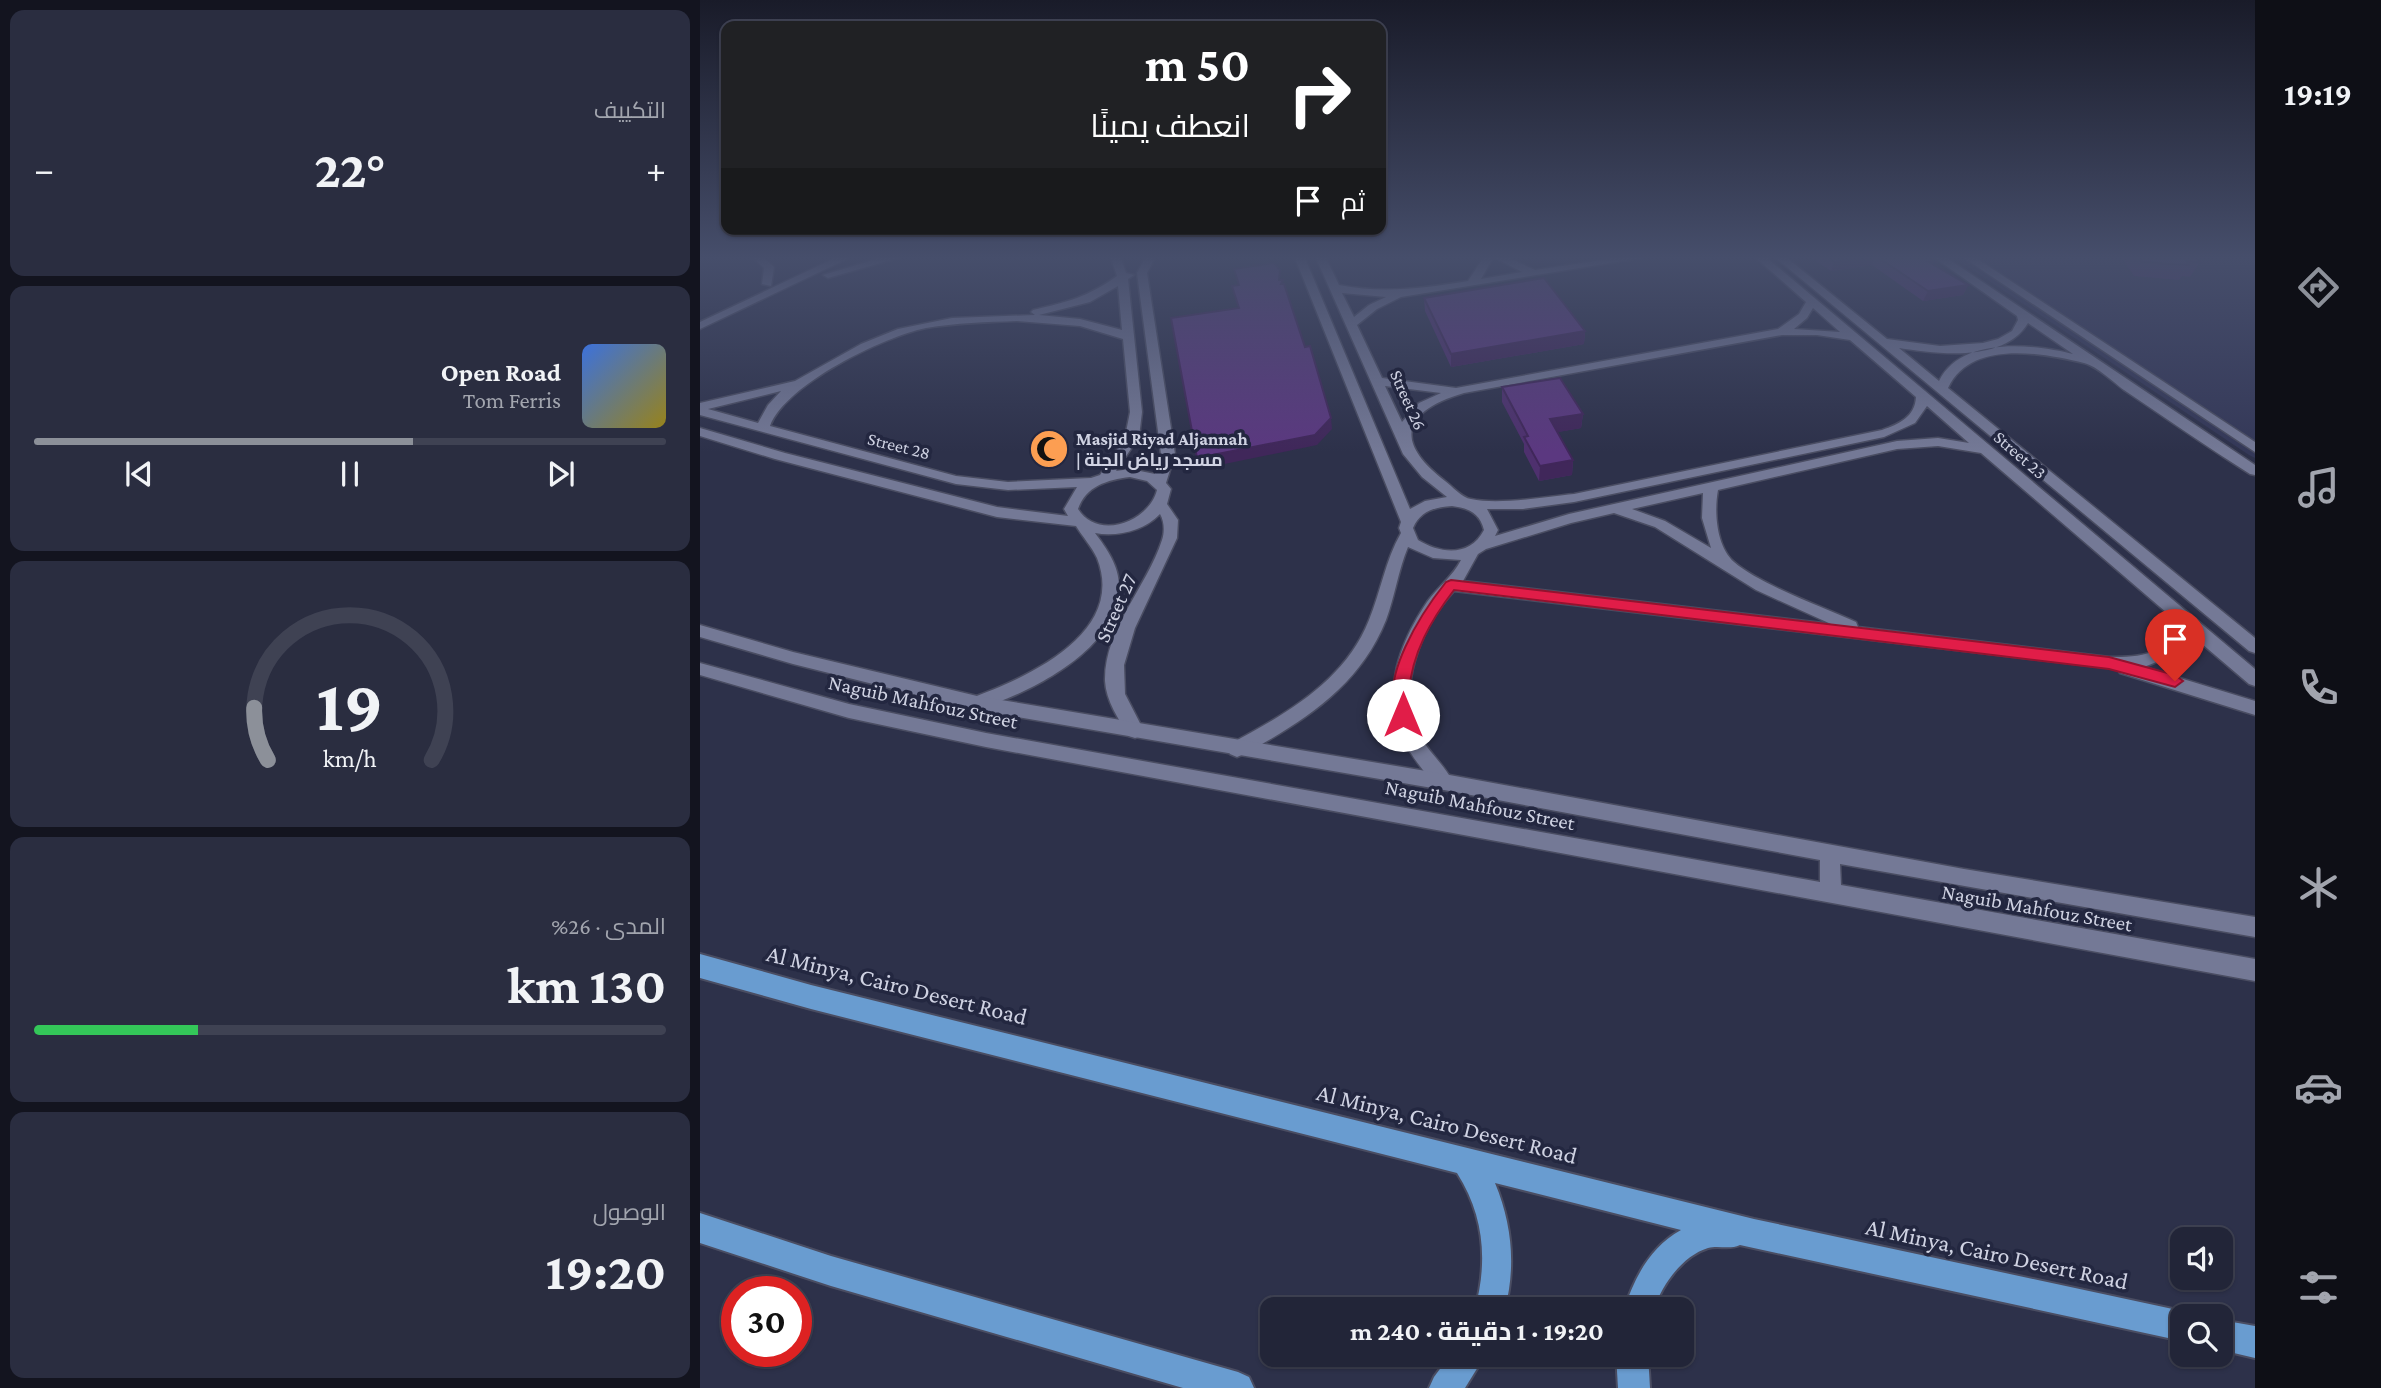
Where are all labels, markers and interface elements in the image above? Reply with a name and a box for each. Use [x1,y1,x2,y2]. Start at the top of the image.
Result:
text: 50 m [1145,37,1250,92]
icon: right [1274,49,1365,140]
text: 19:19 [2284,76,2352,112]
text: التكييف [594,97,666,123]
text: انعطف يمينًا [1090,108,1250,144]
text: 22° [314,140,386,198]
text: − [34,148,54,190]
text: + [646,148,666,190]
icon: arrive [1289,182,1327,220]
text: ثم [1341,188,1365,217]
icon: directions [2294,263,2343,312]
text: Open Road [441,358,561,387]
street label: Street 26 [1386,367,1430,433]
text: Tom Ferris [463,387,561,413]
street label: Street 23 [1990,427,2050,483]
mosque icon: Masjid Riyad Aljannah | مسجد رياض الجنة [1028,428,1070,470]
street label: Street 28 [866,429,932,463]
place label: Masjid Riyad Aljannah | مسجد رياض الجنة [1076,429,1248,471]
icon: previous [120,455,158,493]
icon: pause [331,455,369,493]
icon: next [542,455,580,493]
icon: music [2294,463,2343,512]
street label: Street 27 [1090,570,1142,646]
pin [2145,609,2205,681]
icon: arrive [2156,620,2194,658]
icon: phone [2294,663,2343,712]
text: 19 [317,665,383,746]
street label: Naguib Mahfouz Street [826,670,1021,734]
position arrow [1366,678,1440,752]
text: km/h [323,745,377,772]
street label: Naguib Mahfouz Street [1383,775,1578,835]
icon: climate [2294,863,2343,912]
street label: Naguib Mahfouz Street [1940,879,2135,937]
text: المدى · 26% [551,913,666,939]
street label: Al Minya, Cairo Desert Road [764,939,1031,1030]
text: 130 km [507,956,666,1014]
icon: car [2294,1063,2343,1112]
street label: Al Minya, Cairo Desert Road [1314,1078,1581,1169]
text: الوصول [593,1199,666,1225]
street label: Al Minya, Cairo Desert Road [1863,1213,2131,1295]
map controls [2170,1227,2233,1367]
button: sound [2170,1227,2233,1290]
text: 19:20 [546,1242,666,1300]
icon: filters [2294,1263,2343,1312]
speed limit sign: 30 [721,1276,812,1367]
button: search [2170,1304,2233,1367]
text: 19:20 · 1 دقيقة · 240 m [1350,1317,1604,1346]

